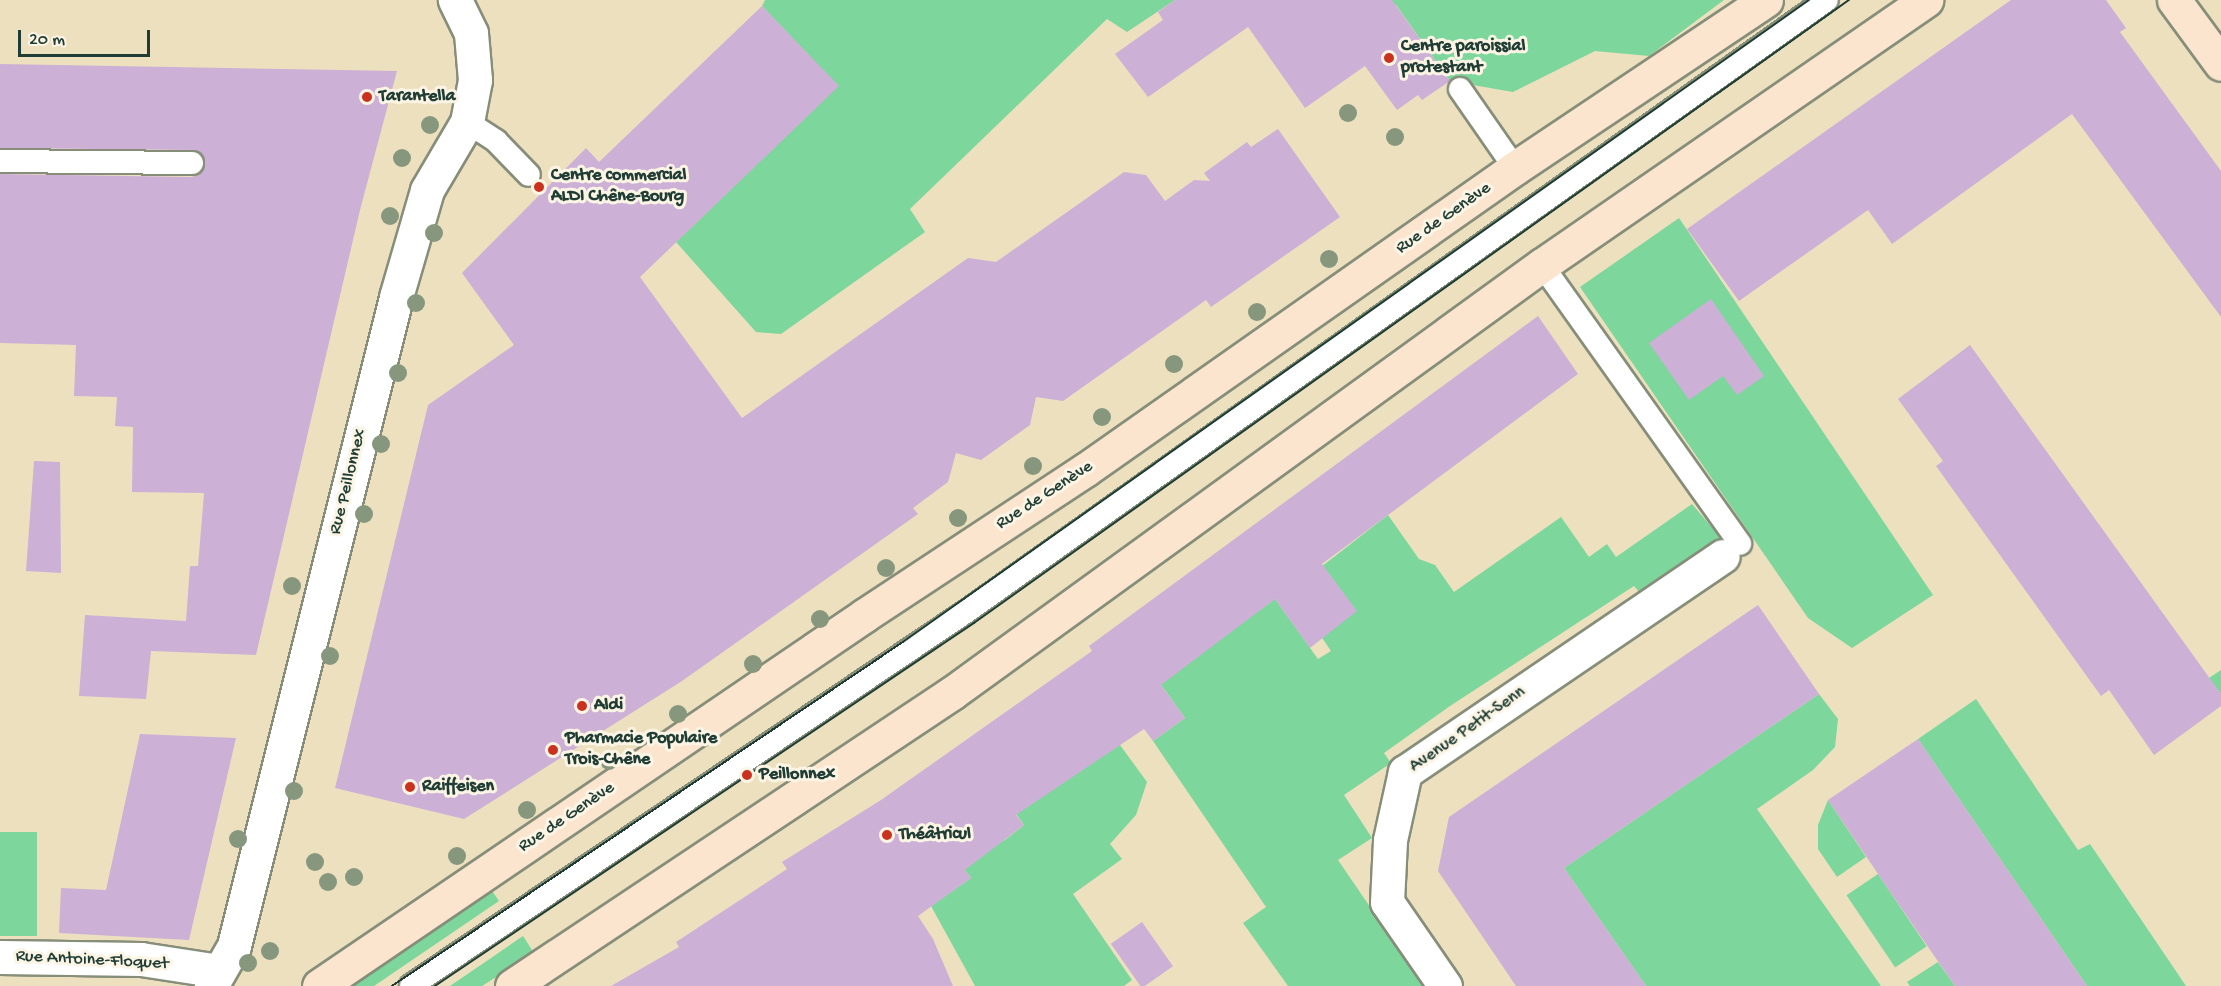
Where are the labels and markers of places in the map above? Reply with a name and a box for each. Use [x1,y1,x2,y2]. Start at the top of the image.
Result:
place label: Centre paroissial protestant [1401,37,1525,80]
marker: Centre paroissial protestant [1382,51,1396,65]
place label: Tarantella [379,86,455,108]
marker: Tarantella [360,90,374,104]
place label: Centre commercial ALDI Chêne-Bourg [551,166,687,208]
marker: Centre commercial ALDI Chêne-Bourg [532,180,546,194]
place label: Aldi [594,695,623,717]
marker: Aldi [575,699,589,713]
place label: Pharmacie Populaire Trois-Chêne [565,729,717,771]
marker: Pharmacie Populaire Trois-Chêne [546,743,560,757]
place label: Peillonnex [759,764,835,786]
marker: Peillonnex [740,768,754,782]
place label: Raiffeisen [422,776,494,798]
marker: Raiffeisen [403,780,417,794]
place label: Théâtricul [899,824,971,846]
marker: Théâtricul [880,828,894,842]

